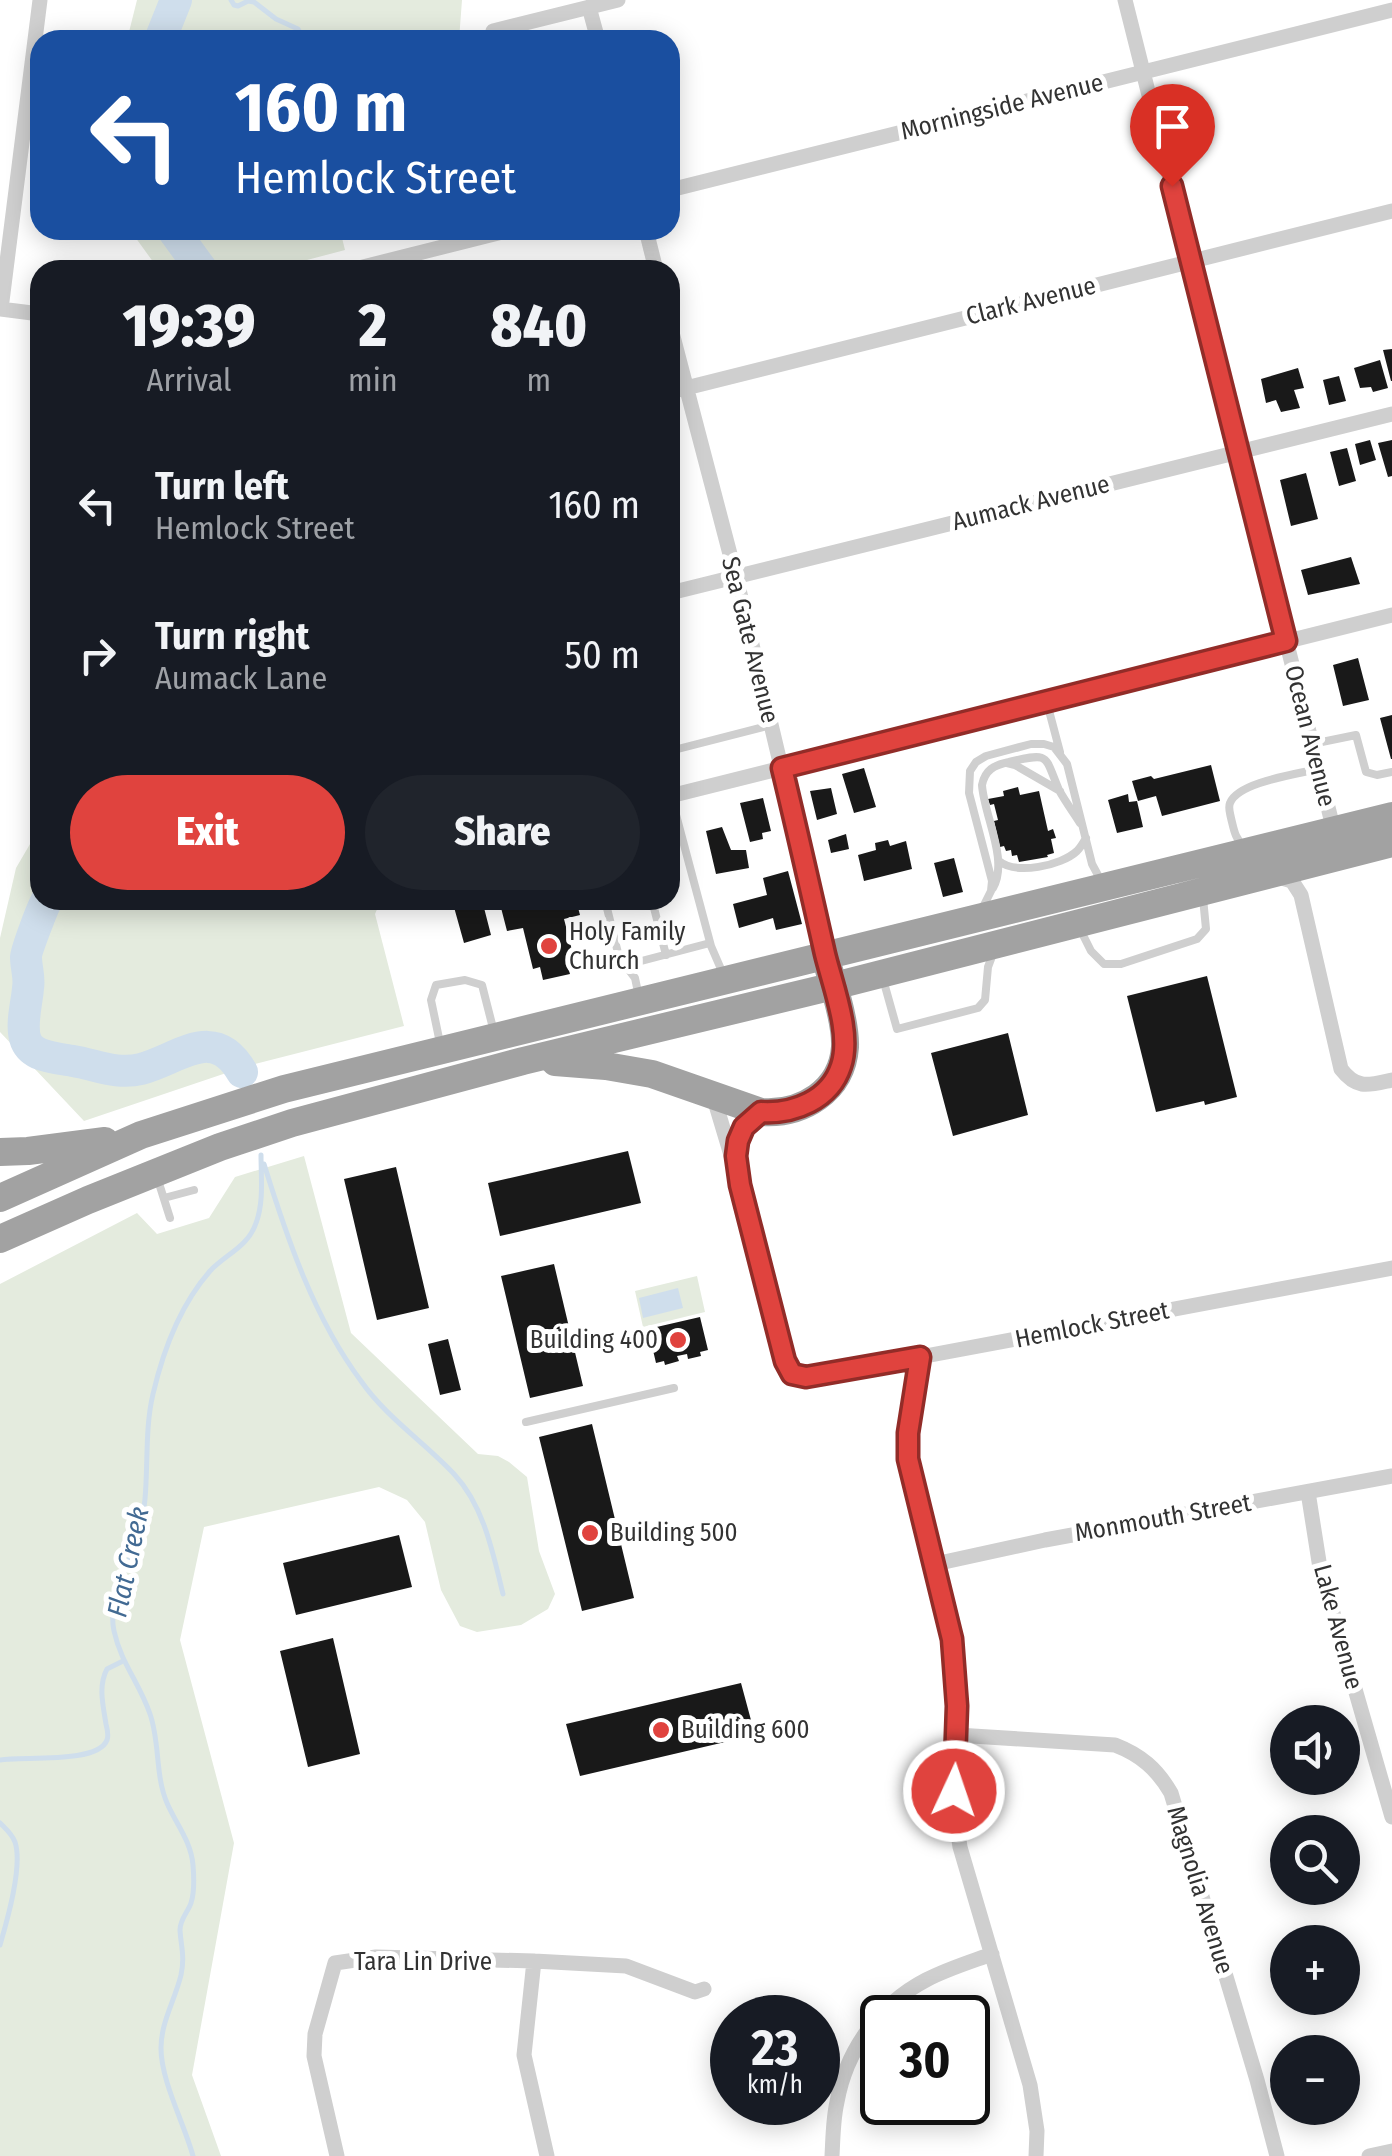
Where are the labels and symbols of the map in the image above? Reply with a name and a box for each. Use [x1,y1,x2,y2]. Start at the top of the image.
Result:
street label: Morningside Avenue [898,67,1106,147]
pin [1130,84,1215,187]
street label: Clark Avenue [963,270,1099,332]
street label: Aumack Avenue [949,469,1113,537]
street label: Sea Gate Avenue [715,554,785,726]
street label: Ocean Avenue [1278,662,1342,810]
place label: Holy Family Church [569,917,685,976]
marker: Holy Family Church [538,935,560,957]
street label: Hemlock Street [1013,1295,1172,1355]
place label: Building 400 [530,1325,658,1355]
marker: Building 400 [667,1329,689,1351]
street label: Monmouth Street [1073,1488,1254,1548]
water label: Flat Creek [100,1504,156,1620]
place label: Building 500 [610,1518,738,1548]
marker: Building 500 [579,1522,601,1544]
street label: Lake Avenue [1307,1561,1369,1693]
place label: Building 600 [681,1715,809,1745]
marker: Building 600 [650,1719,672,1741]
position arrow [902,1739,1006,1843]
street label: Magnolia Avenue [1160,1802,1240,1978]
street label: Tara Lin Drive [354,1947,492,1977]
speed limit sign: 30 [860,1995,990,2125]

